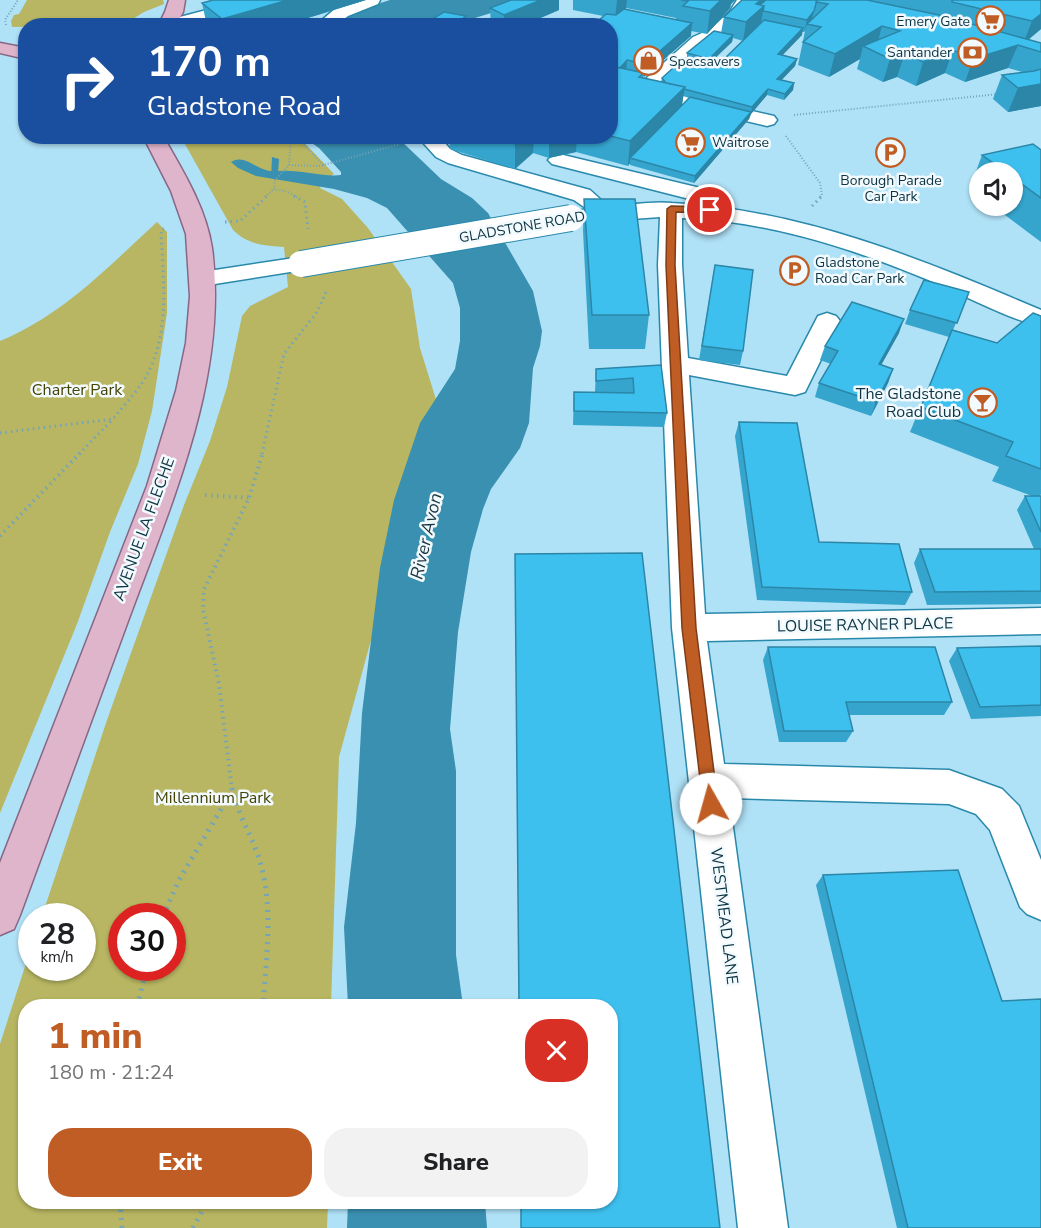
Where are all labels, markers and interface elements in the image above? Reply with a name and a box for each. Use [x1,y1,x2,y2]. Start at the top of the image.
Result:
supermarket icon: Emery Gate [975,5,1007,37]
place label: Emery Gate [896,12,970,31]
text: 170 m [147,34,271,91]
bank icon: Santander [957,36,989,68]
icon: right [48,42,126,120]
place label: Santander [887,43,952,62]
shop icon: Specsavers [632,45,664,77]
place label: Specsavers [669,52,740,71]
text: Gladstone Road [147,88,341,125]
supermarket icon: Waitrose [675,126,707,158]
place label: Waitrose [712,133,769,152]
parking icon: Borough Parade Car Park [875,137,907,169]
map controls [969,162,1023,216]
button: sound [969,162,1023,216]
place label: Borough Parade Car Park [840,171,942,206]
pin [684,184,735,235]
icon: arrive [693,193,726,226]
street label: GLADSTONE ROAD [458,207,586,247]
place label: Gladstone Road Car Park [815,253,905,288]
parking icon: Gladstone Road Car Park [778,254,810,286]
park label: Charter Park [32,379,123,401]
place label: The Gladstone Road Club [856,383,961,423]
bar icon: The Gladstone Road Club [966,387,998,419]
street label: AVENUE LA FLECHE [108,454,180,604]
water label: River Avon [404,490,448,582]
street label: LOUISE RAYNER PLACE [777,612,953,638]
position arrow [679,772,743,836]
park label: Millennium Park [155,787,272,809]
street label: WESTMEAD LANE [705,846,743,986]
speed limit sign: 30 [108,903,186,981]
text: 28 [39,914,75,955]
text: km/h [40,947,74,967]
text: 1 min [48,1012,143,1061]
button: close [525,1019,588,1082]
text: 180 m · 21:24 [48,1059,174,1086]
button: Exit [48,1128,312,1197]
button: Share [324,1128,588,1197]

